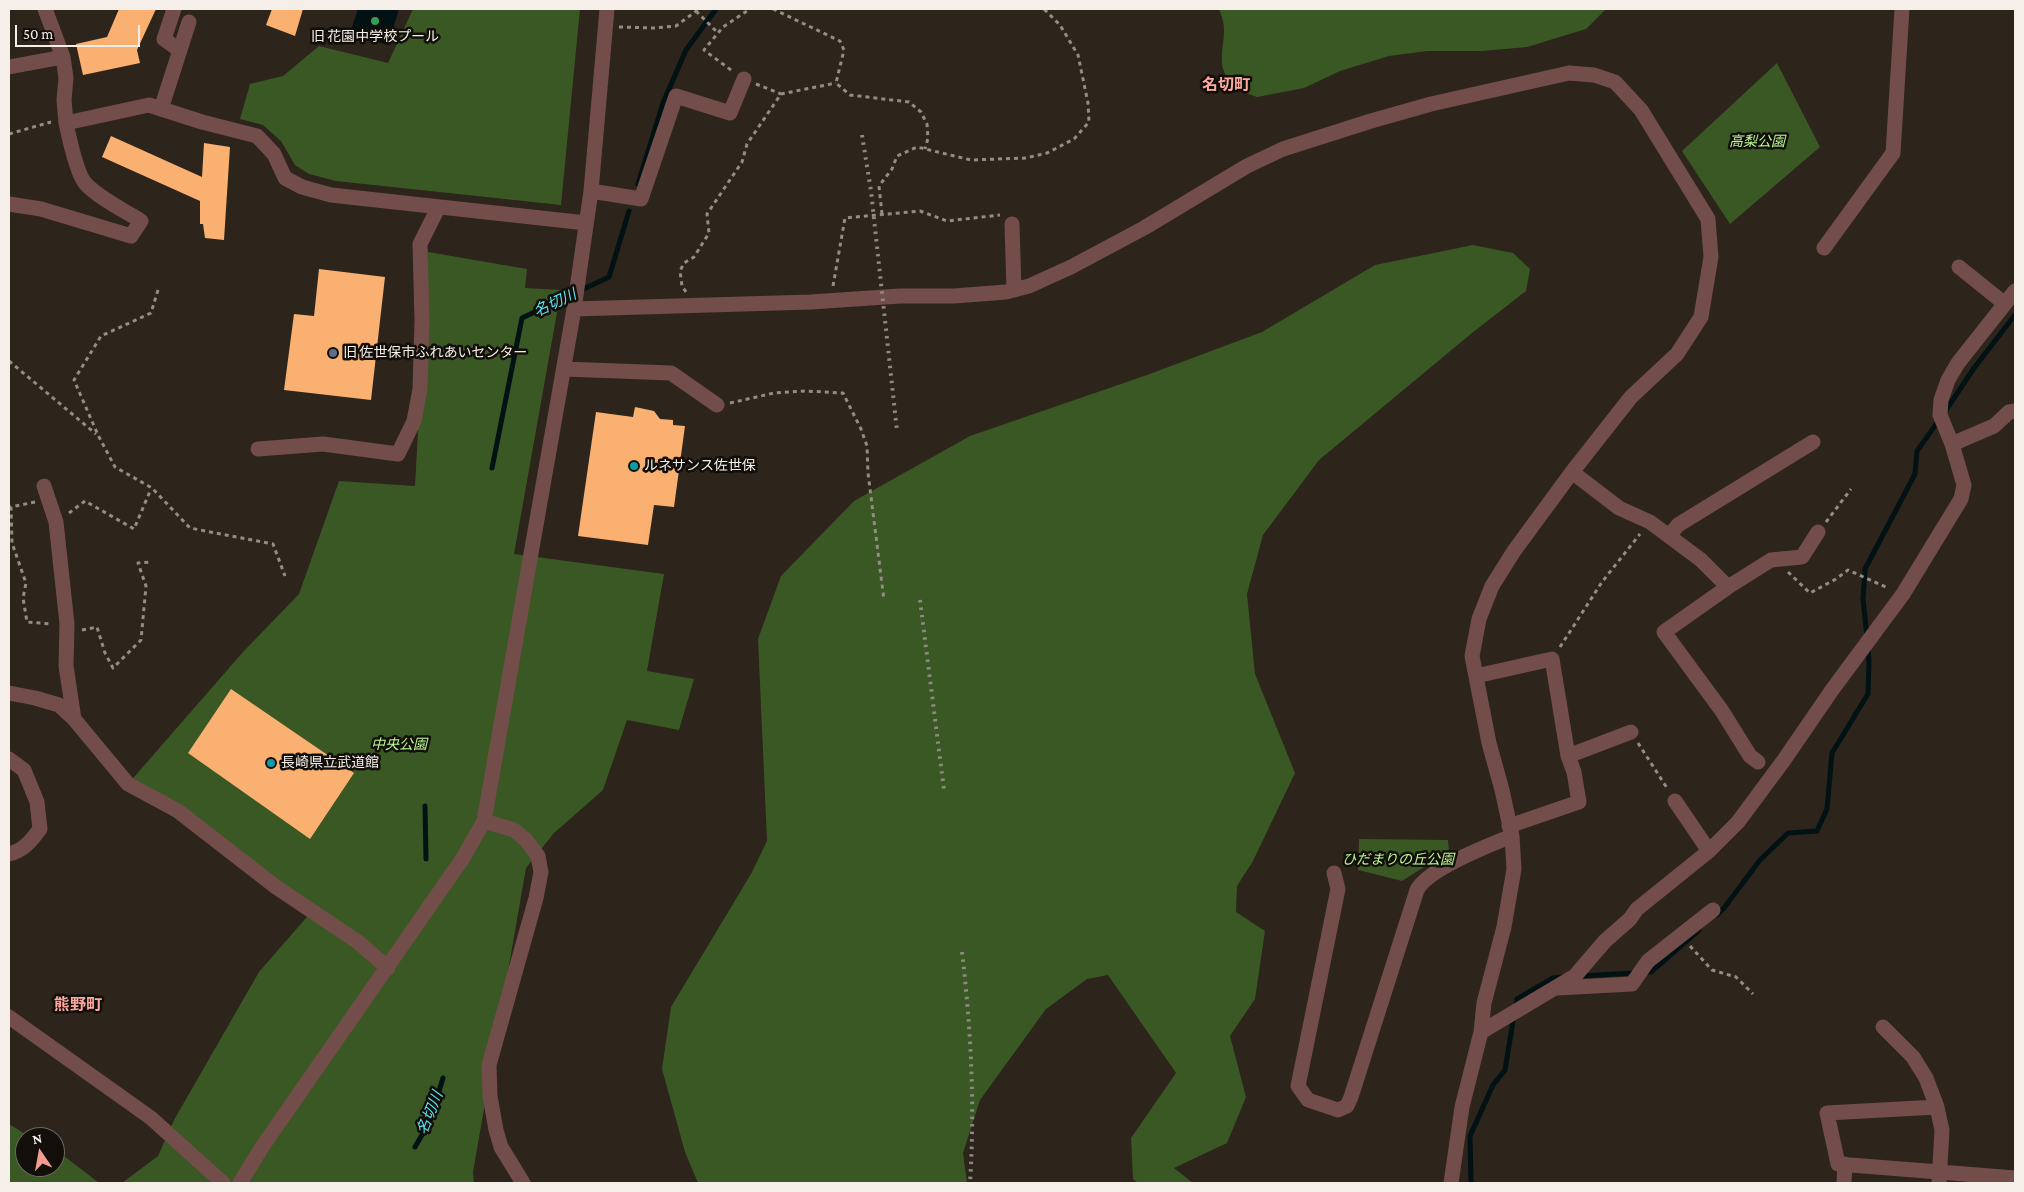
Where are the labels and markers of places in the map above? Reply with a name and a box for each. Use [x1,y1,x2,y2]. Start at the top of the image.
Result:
marker: 旧 花園中学校プール [369,15,381,27]
place label: 旧 花園中学校プール [311,29,439,45]
place label: 旧 佐世保市ふれあいセンター [343,345,528,361]
marker: 旧 佐世保市ふれあいセンター [327,347,339,359]
place label: ルネサンス佐世保 [644,458,756,474]
marker: ルネサンス佐世保 [628,460,640,472]
place label: 長崎県立武道館 [281,755,379,771]
marker: 長崎県立武道館 [265,757,277,769]

